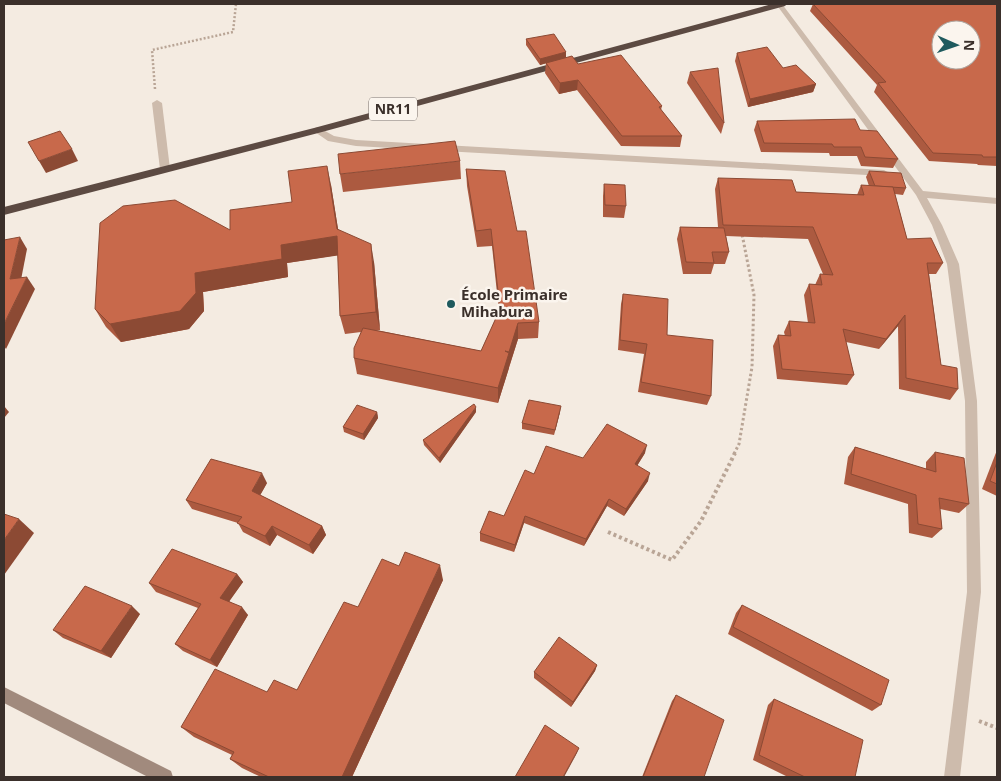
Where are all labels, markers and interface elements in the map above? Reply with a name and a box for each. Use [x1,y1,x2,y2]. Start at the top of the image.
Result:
north arrow [931,20,981,70]
text: N [960,39,979,51]
road number: NR11 [369,98,417,120]
place label: École Primaire Mihabura [461,284,568,321]
marker: École Primaire Mihabura [445,298,457,310]

